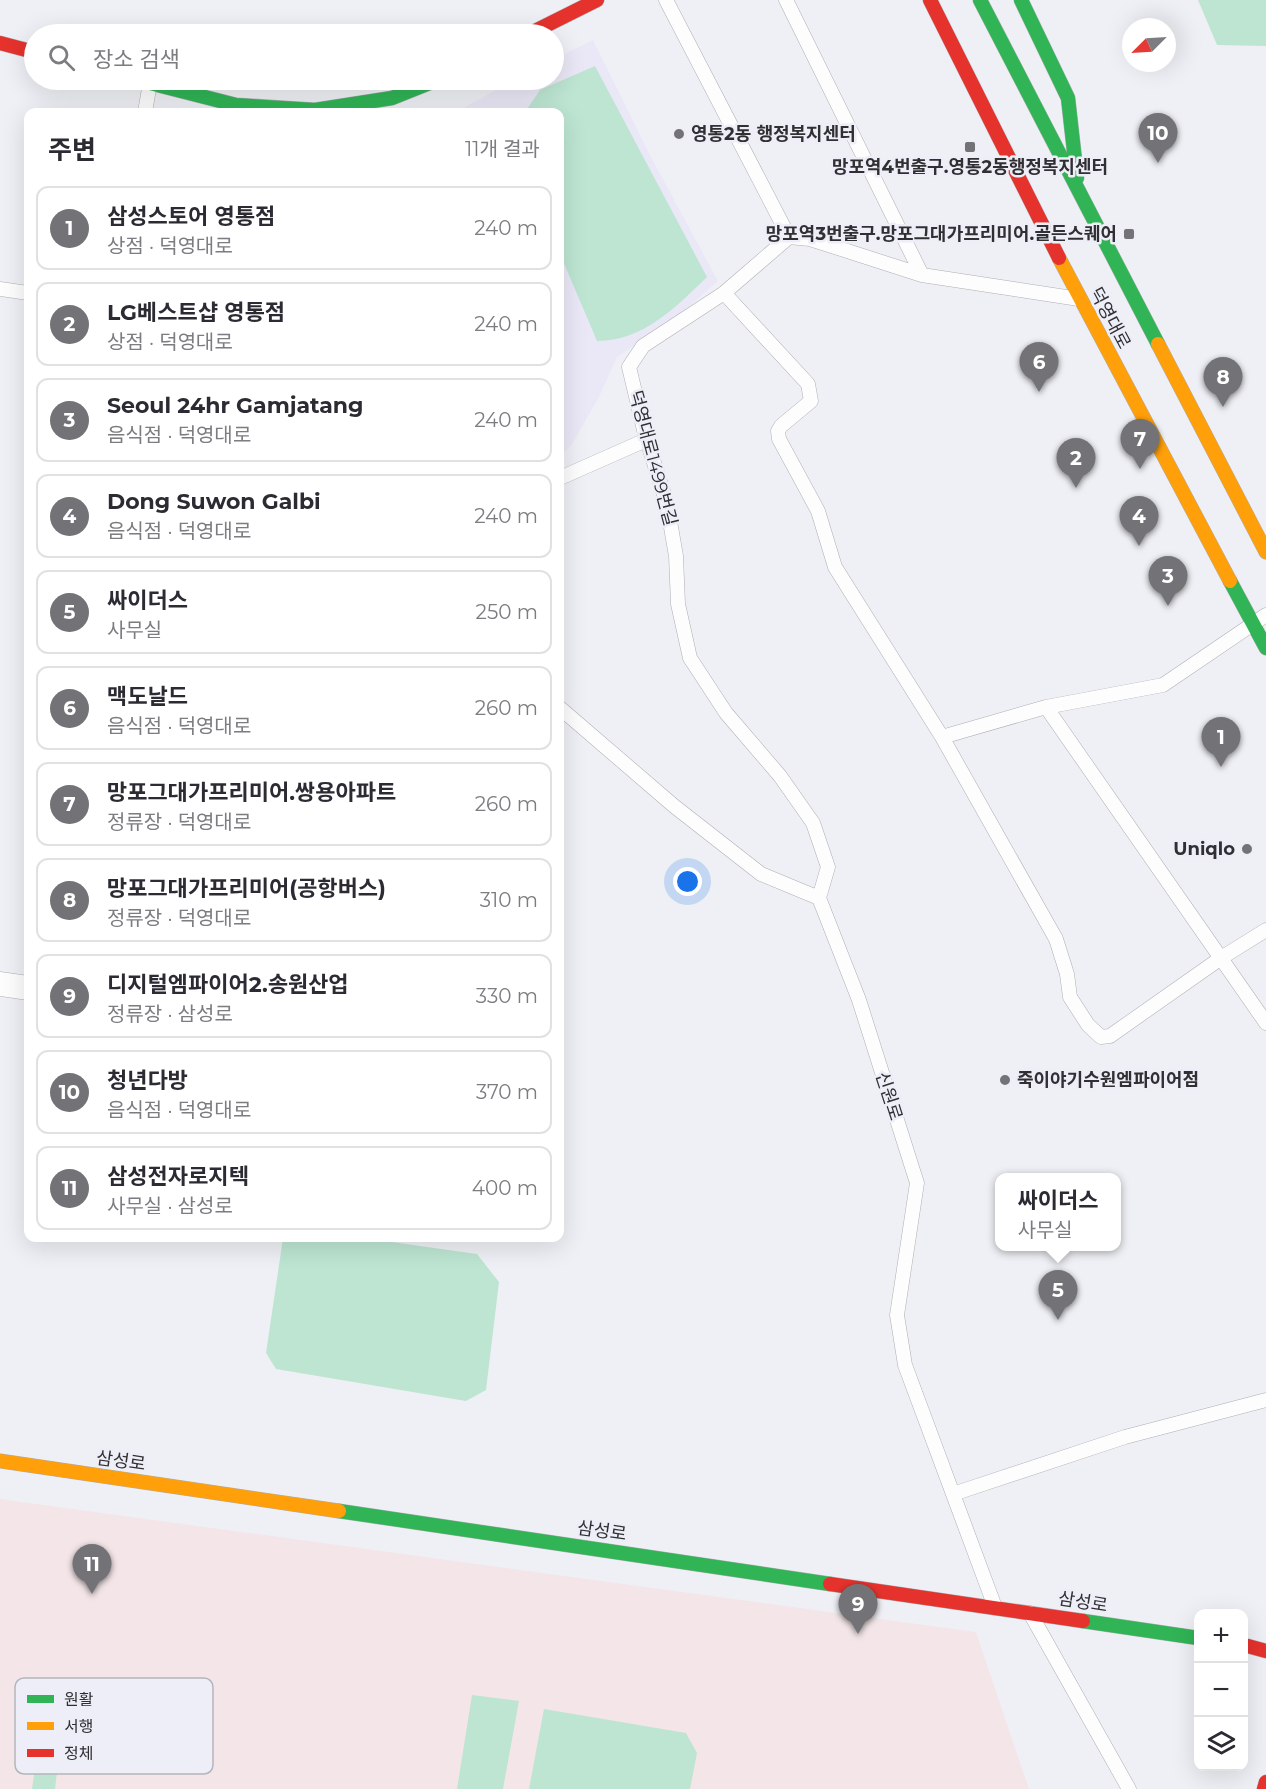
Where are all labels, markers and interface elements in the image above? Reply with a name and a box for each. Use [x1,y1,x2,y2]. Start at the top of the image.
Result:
north arrow [1122,18,1176,72]
search box [24,24,564,90]
icon: search [45,41,78,74]
text: 장소 검색 [93,46,180,73]
pin: 10 [1138,114,1178,163]
place label: 영통2동 행정복지센터 [691,123,856,145]
marker: 영통2동 행정복지센터 [672,127,686,141]
text: 주변 [48,134,96,166]
text: 11개 결과 [465,137,540,161]
marker: 망포역4번출구.영통2동행정복지센터 [963,140,977,154]
place label: 망포역4번출구.영통2동행정복지센터 [832,156,1108,178]
text: 삼성스토어 영통점 [107,203,275,230]
text: 1 [66,216,73,240]
text: 240 m [474,216,538,240]
place label: 망포역3번출구.망포그대가프리미어.골든스퀘어 [766,223,1117,245]
marker: 망포역3번출구.망포그대가프리미어.골든스퀘어 [1122,227,1136,241]
text: 상점 · 덕영대로 [107,234,233,258]
street label: 덕영대로 [1085,284,1135,352]
text: LG베스트샵 영통점 [107,299,285,326]
text: 2 [64,312,75,336]
text: 240 m [474,312,538,336]
text: 상점 · 덕영대로 [107,330,233,354]
pin: 6 [1020,342,1058,392]
pin: 8 [1204,358,1242,407]
street label: 덕영대로1499번길 [624,388,682,528]
text: Seoul 24hr Gamjatang [107,392,364,419]
text: 3 [64,408,75,432]
text: 240 m [474,408,538,432]
pin: 7 [1120,420,1160,469]
text: 음식점 · 덕영대로 [107,423,251,447]
pin: 2 [1056,438,1096,488]
text: Dong Suwon Galbi [107,488,321,515]
pin: 4 [1120,496,1158,546]
text: 4 [63,504,76,528]
text: 240 m [474,504,538,528]
text: 음식점 · 덕영대로 [107,519,251,543]
pin: 3 [1148,556,1188,606]
text: 싸이더스 [107,587,188,614]
text: 5 [64,600,75,624]
text: 250 m [476,600,538,624]
text: 사무실 [107,618,162,642]
text: 맥도날드 [107,683,188,710]
text: 6 [63,696,76,720]
text: 260 m [475,696,538,720]
text: 음식점 · 덕영대로 [107,714,251,738]
pin: 1 [1202,718,1240,767]
text: 망포그대가프리미어.쌍용아파트 [107,779,396,806]
text: 7 [63,792,76,816]
text: 260 m [475,792,538,816]
text: 정류장 · 덕영대로 [107,810,251,834]
place label: Uniqlo [1173,838,1235,860]
marker: Uniqlo [1240,842,1254,856]
your location [673,867,702,896]
text: 망포그대가프리미어(공항버스) [107,875,386,902]
text: 8 [63,888,76,912]
text: 310 m [480,888,538,912]
text: 정류장 · 덕영대로 [107,906,251,930]
text: 디지털엠파이어2.송원산업 [107,971,349,998]
text: 9 [63,984,76,1008]
text: 330 m [476,984,538,1008]
text: 정류장 · 삼성로 [107,1002,233,1026]
text: 청년다방 [107,1067,188,1094]
street label: 신원로 [871,1069,907,1123]
place label: 죽이야기수원엠파이어점 [1017,1069,1199,1091]
marker: 죽이야기수원엠파이어점 [998,1073,1012,1087]
text: 10 [59,1080,80,1104]
text: 370 m [476,1080,538,1104]
text: 음식점 · 덕영대로 [107,1098,251,1122]
text: 삼성전자로지텍 [107,1163,249,1190]
popup [995,1173,1121,1251]
text: 11 [62,1176,77,1200]
text: 400 m [472,1176,538,1200]
text: 싸이더스 [1018,1187,1098,1214]
text: 사무실 · 삼성로 [107,1194,233,1218]
text: 사무실 [1018,1218,1073,1242]
pin: 5 [1038,1270,1078,1320]
street label: 삼성로 [95,1447,147,1475]
street label: 삼성로 [576,1517,628,1545]
pin: 11 [72,1544,112,1594]
pin: 9 [838,1584,878,1634]
street label: 삼성로 [1057,1587,1109,1617]
map controls [1194,1609,1248,1771]
button: + [1194,1609,1248,1663]
button: − [1194,1663,1248,1717]
legend [15,1678,213,1774]
text: 원활 [64,1690,94,1709]
text: 서행 [64,1717,93,1736]
button: layers [1194,1717,1248,1771]
text: 정체 [64,1744,93,1763]

